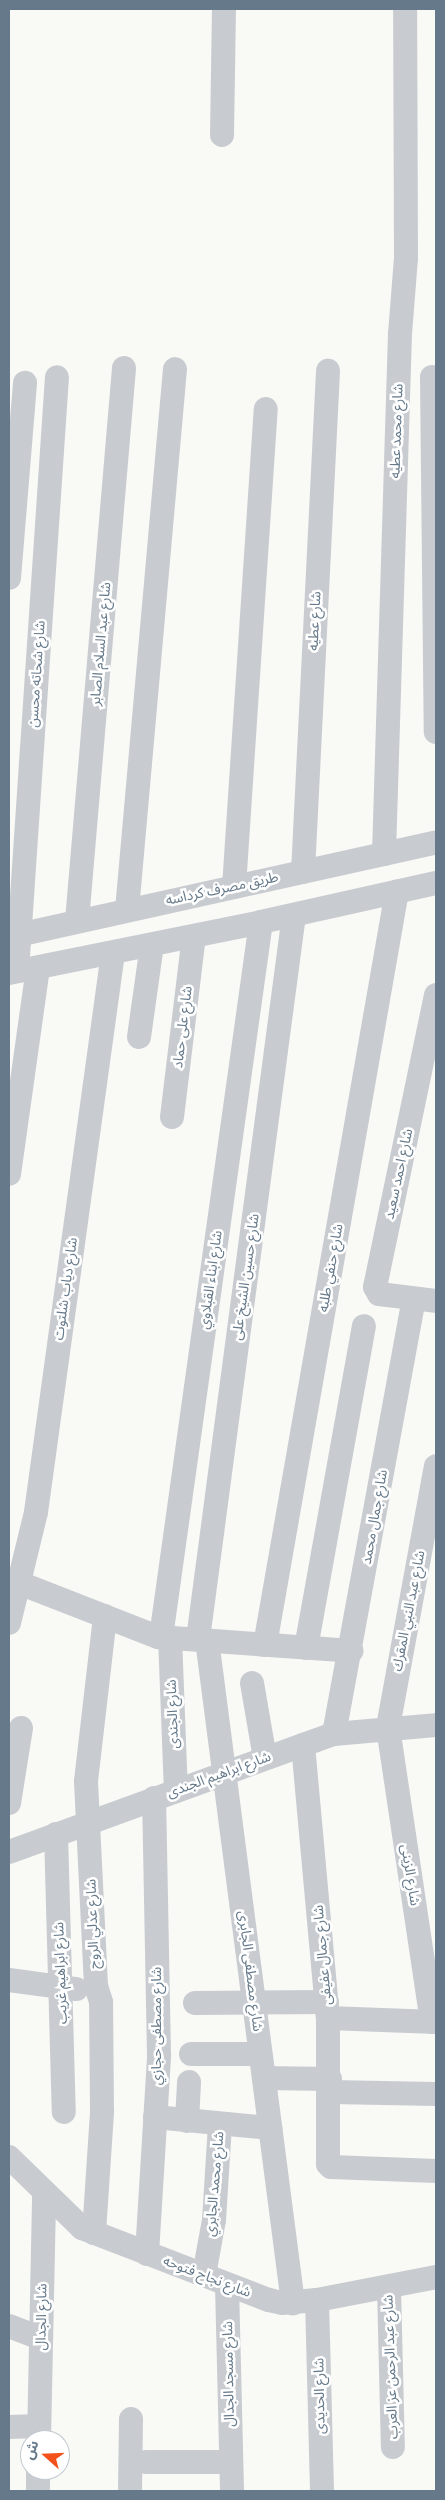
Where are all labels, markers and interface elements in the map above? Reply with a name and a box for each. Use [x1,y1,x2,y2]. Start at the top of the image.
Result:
street label: شارع محمد عطيه [387,383,407,479]
street label: شارع عبد السلام الصابر [87,581,115,707]
street label: شارع عطيه [305,591,325,651]
street label: شارع شحاته محسن [25,620,49,728]
street label: طريق مصرف كرداسه [164,869,280,909]
street label: شارع على حماد [170,985,196,1069]
street label: شارع احمد سعيد [381,1127,417,1221]
street label: شارع حسين الشيخ على [229,1213,263,1341]
street label: شارع حنفي طلبه [315,1223,347,1313]
street label: شارع ابناء القبلاوي [196,1230,226,1330]
street label: شارع دياب شلتوت [50,1237,82,1341]
street label: شارع جمال محمد [358,1468,392,1566]
street label: شارع عبد النبي المقرك [389,1549,429,1673]
street label: شارع الجندى [163,1679,183,1749]
street label: شارع ابراهيم الجندى [165,1748,273,1802]
street label: شارع الزينى [397,1843,423,1907]
street label: شارع عدلي الروح [83,1879,103,1969]
street label: شارع جمال عفيفى [310,1904,336,2006]
street label: شارع مصطفى الجابرى [234,1910,266,2032]
street label: شارع ابراهيم غريب [51,1922,71,2024]
street label: شارع مصطفى حجازي [149,1967,165,2085]
street label: شارع محمد الجابري [202,2131,228,2237]
street label: شارع نجاح فتوحه [161,2253,253,2301]
street label: شارع الجدال [33,2283,51,2351]
street label: شارع عبد الرحمن عز العرب [380,2294,402,2440]
street label: شارع مسجد الجدال [220,2321,238,2427]
street label: شارع الحديدى [311,2358,329,2434]
north arrow [20,2430,70,2480]
text: ش [20,2438,43,2462]

